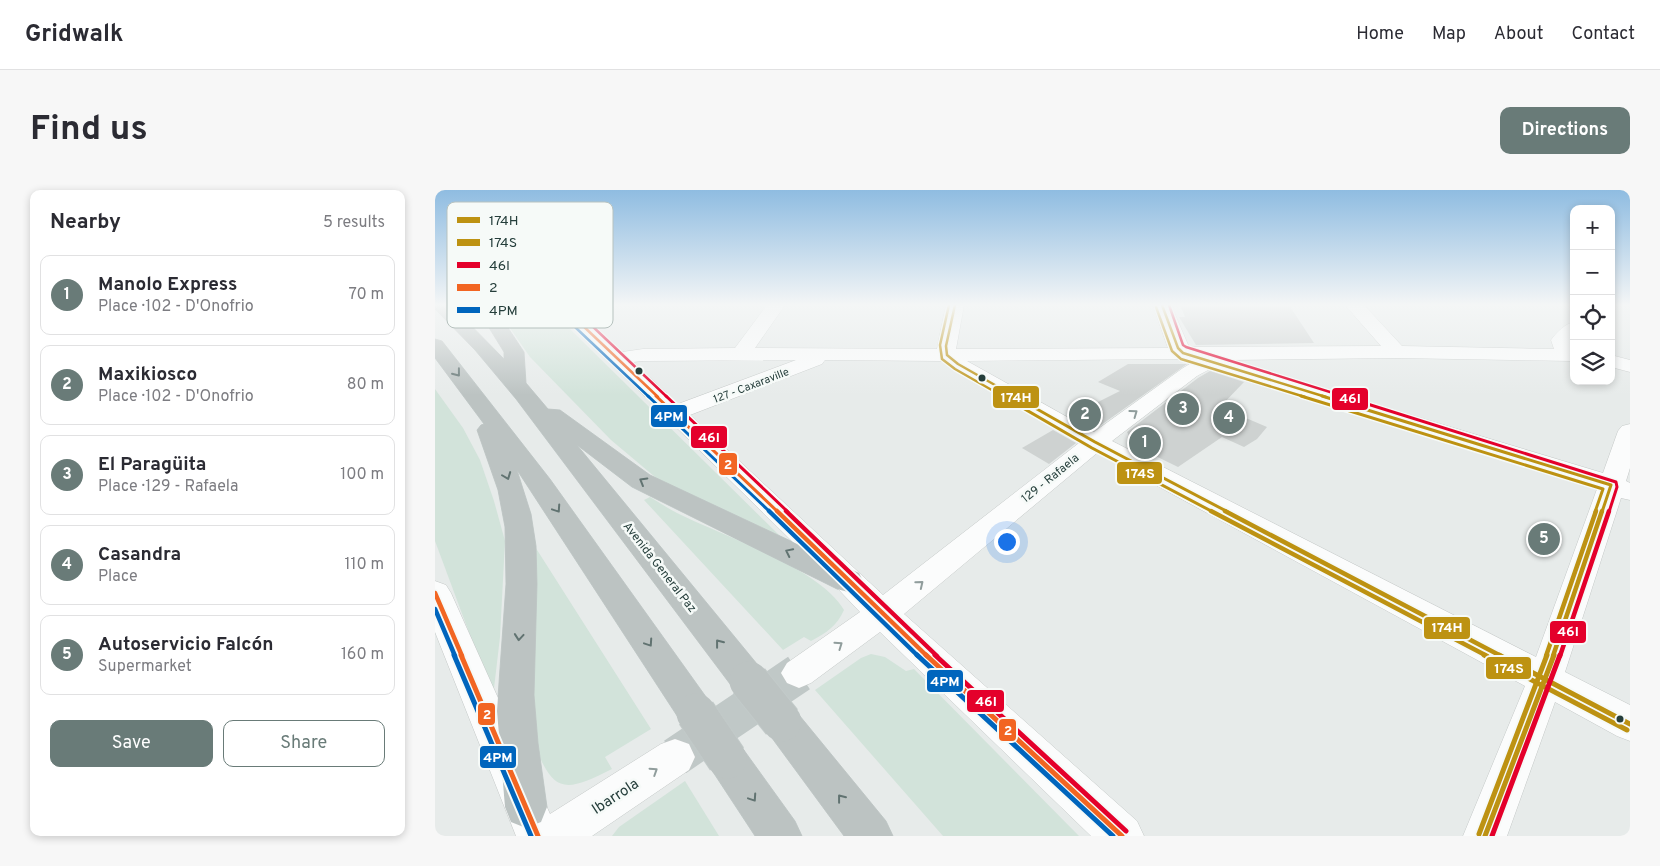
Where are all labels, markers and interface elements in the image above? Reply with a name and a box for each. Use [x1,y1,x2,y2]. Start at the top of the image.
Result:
text: Gridwalk [25,20,123,50]
text: Home [1356,23,1404,46]
text: Map [1432,23,1466,46]
text: About [1494,23,1543,46]
text: Contact [1571,23,1635,46]
button: Directions [1500,107,1630,154]
text: Find us [30,108,148,152]
legend [447,202,613,328]
map controls [1570,205,1615,385]
button: + [1570,205,1615,250]
text: Nearby [50,209,121,236]
text: 5 results [323,213,385,233]
text: 174H [489,213,519,230]
text: 174S [489,235,517,252]
button: − [1570,250,1615,295]
text: 46I [489,258,510,275]
text: Manolo Express [98,273,237,297]
text: 2 [489,280,498,297]
text: 1 [64,285,70,305]
text: 70 m [349,285,384,305]
button: locate [1570,295,1615,340]
text: Place · 102 - D'Onofrio [98,297,254,317]
text: 4PM [489,303,518,320]
button: layers [1570,340,1615,385]
text: Maxikiosco [98,363,197,387]
street label: 127 - Caxaraville [712,365,791,407]
unlabelled marker [634,366,644,376]
one-way arrow [452,367,461,376]
unlabelled marker [977,373,987,383]
text: 2 [62,375,72,395]
text: 80 m [347,375,384,395]
line badge: 174H [992,385,1040,409]
text: Place · 102 - D'Onofrio [98,387,254,407]
line badge: 46I [1331,387,1369,411]
text: 174H [1000,390,1032,407]
pin: 3 [1167,390,1199,428]
text: 46I [1339,391,1361,408]
pin: 2 [1069,396,1101,434]
pin: 4 [1213,399,1245,437]
line badge: 4PM [650,404,688,428]
text: 4PM [654,409,684,426]
one-way arrow [1128,410,1138,419]
pin: 1 [1129,424,1161,462]
line badge: 46I [690,425,728,449]
text: 46I [698,430,720,447]
street label: 129 - Rafaela [1018,451,1083,507]
line badge: 2 [718,452,738,476]
text: El Paragüita [98,453,206,477]
text: 2 [724,457,732,474]
line badge: 174S [1116,461,1163,485]
text: 3 [62,465,72,485]
text: 100 m [340,465,384,485]
text: 174S [1125,466,1155,483]
one-way arrow [501,472,511,480]
text: Place · 129 - Rafaela [98,477,238,497]
one-way arrow [639,477,648,487]
one-way arrow [551,503,560,512]
street label: Avenida General Paz [619,519,700,616]
pin: 5 [1528,520,1560,558]
your location [994,529,1020,555]
text: Casandra [98,543,181,567]
one-way arrow [785,548,794,558]
text: 4 [62,555,72,575]
text: 110 m [344,555,384,575]
text: Place [98,567,138,587]
one-way arrow [914,581,923,589]
line badge: 174H [1423,616,1471,640]
text: 174H [1431,620,1463,637]
line badge: 46I [1549,620,1587,644]
text: 46I [1557,624,1579,641]
text: Autoservicio Falcón [98,633,274,657]
one-way arrow [514,633,525,641]
one-way arrow [643,637,652,647]
one-way arrow [716,640,724,649]
one-way arrow [833,642,843,651]
text: 5 [62,645,72,665]
text: 160 m [341,645,384,665]
line badge: 174S [1485,656,1532,680]
text: Supermarket [98,657,192,677]
text: 174S [1494,661,1524,678]
line badge: 4PM [926,669,964,693]
text: 4PM [930,674,960,691]
line badge: 46I [966,689,1005,713]
text: 46I [975,694,997,711]
line badge: 2 [477,702,496,726]
text: 2 [483,707,491,724]
unlabelled marker [1615,714,1625,724]
line badge: 2 [998,718,1017,742]
button: Save [50,720,213,767]
button: Share [223,720,385,767]
text: 2 [1004,723,1012,740]
line badge: 4PM [479,745,517,769]
text: 4PM [483,750,513,767]
one-way arrow [648,768,657,777]
street label: Ibarrola [589,775,643,819]
one-way arrow [747,792,756,801]
one-way arrow [839,795,847,804]

